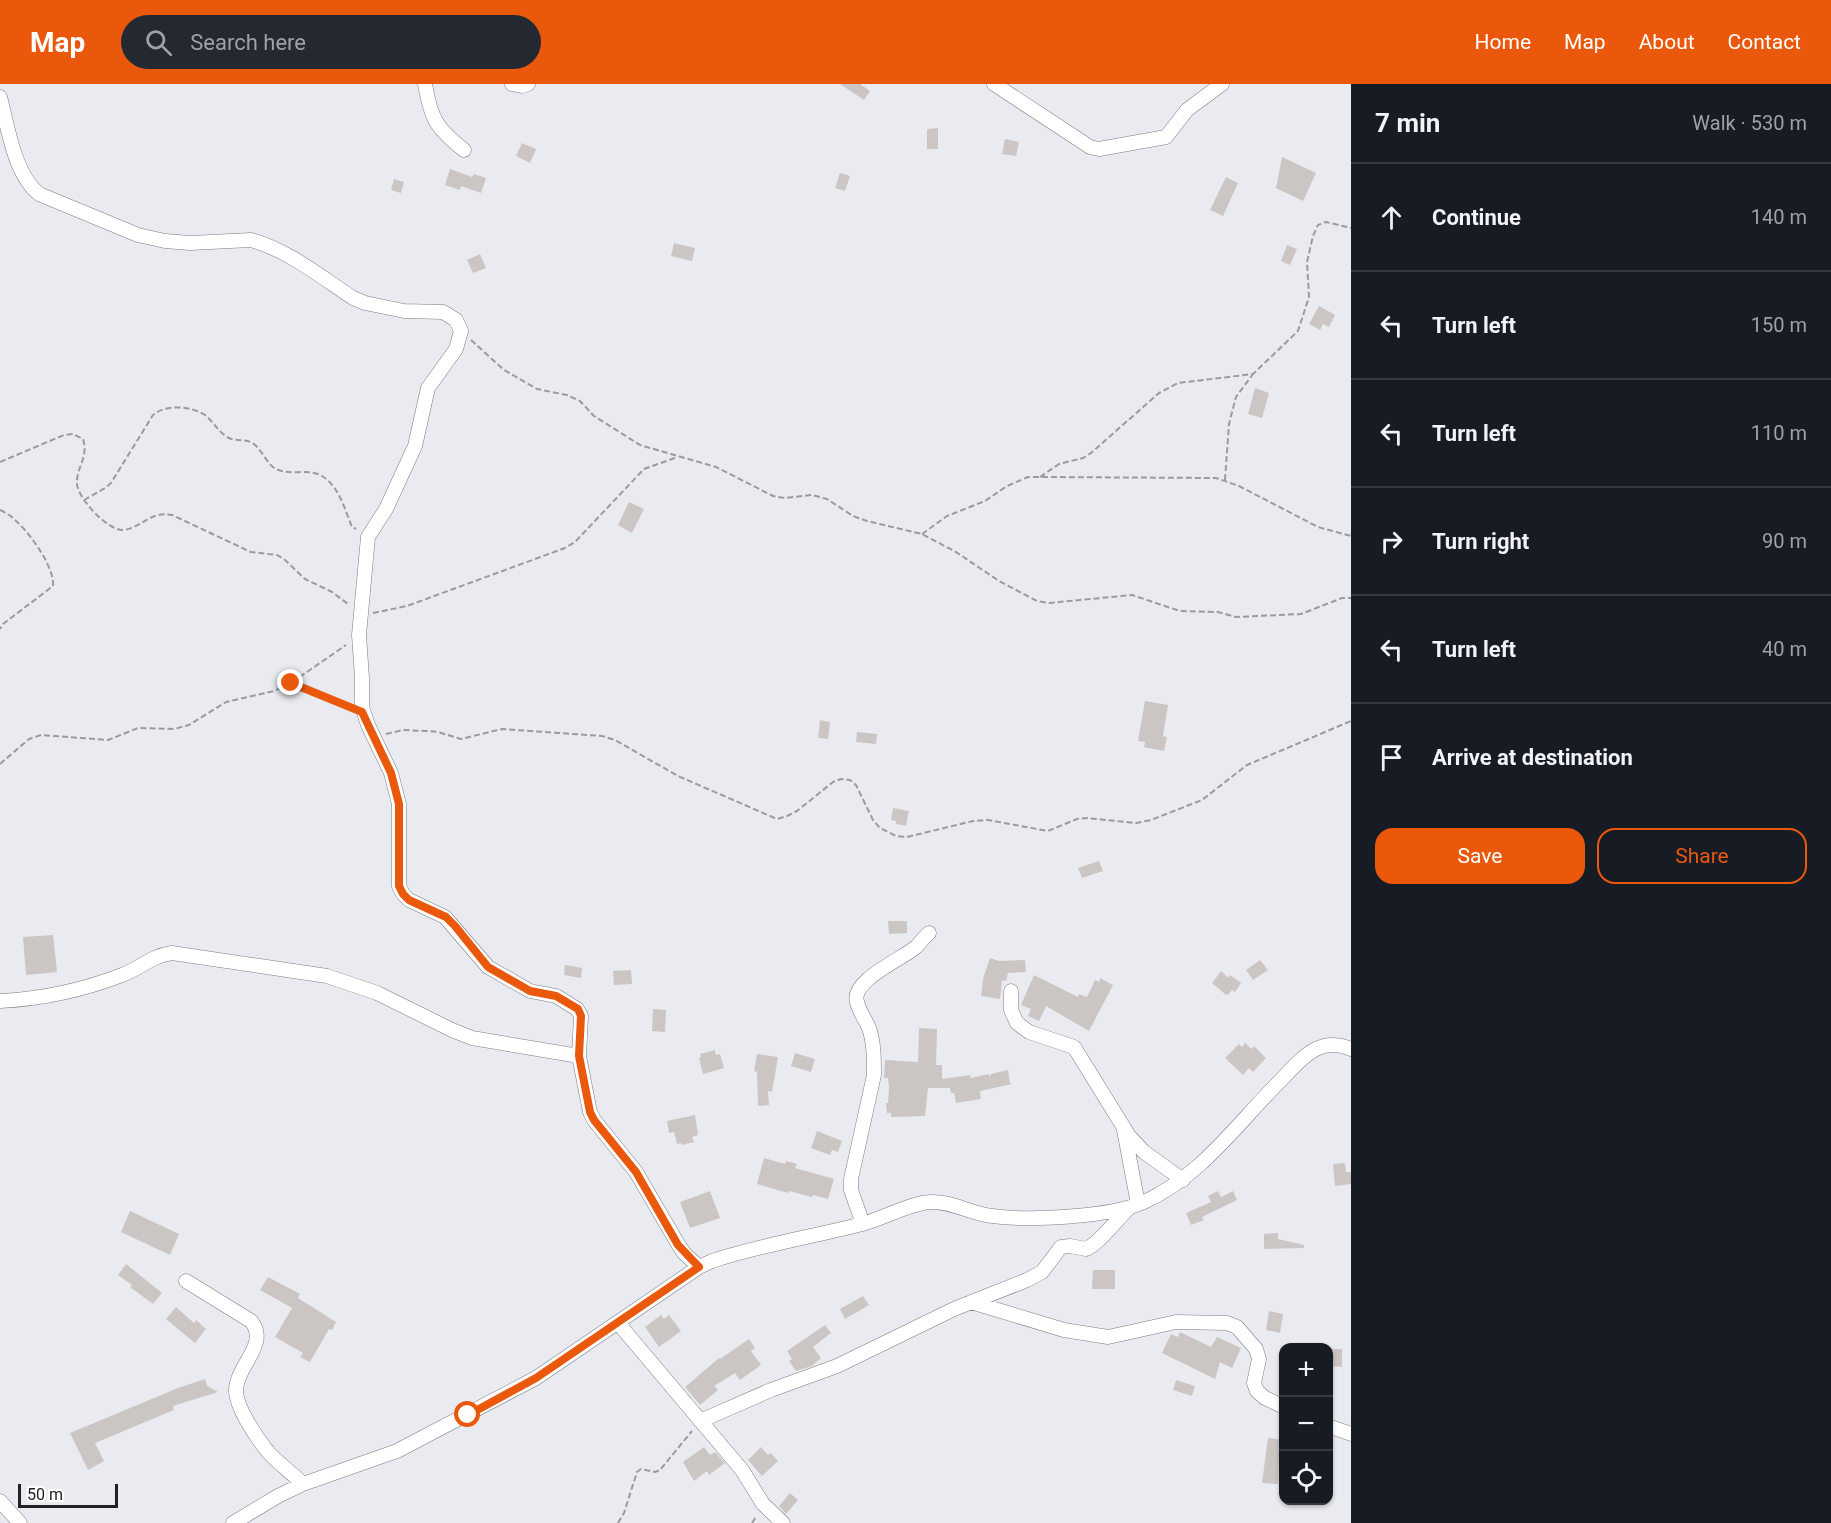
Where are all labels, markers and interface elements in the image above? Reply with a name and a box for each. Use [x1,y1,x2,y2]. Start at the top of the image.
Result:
search box [121,15,541,69]
text: Map [30,26,85,59]
icon: search [142,26,175,59]
text: Search here [190,30,306,55]
text: Home [1475,30,1531,54]
text: Map [1564,30,1606,54]
text: About [1639,30,1695,54]
text: Contact [1728,30,1801,54]
text: 7 min [1375,108,1440,138]
text: Walk · 530 m [1692,111,1807,135]
icon: ahead [1375,201,1408,234]
text: Continue [1432,205,1521,230]
text: 140 m [1751,205,1807,229]
icon: left [1375,309,1408,342]
text: Turn left [1432,313,1516,338]
text: 150 m [1751,313,1807,337]
icon: left [1375,417,1408,450]
text: Turn left [1432,421,1516,446]
text: 110 m [1751,421,1807,445]
icon: right [1375,525,1408,558]
text: Turn right [1432,529,1529,554]
text: 90 m [1762,529,1807,553]
icon: left [1375,633,1408,666]
text: Turn left [1432,637,1516,662]
text: 40 m [1762,637,1807,661]
route end [277,669,303,695]
icon: arrive [1375,741,1408,774]
text: Arrive at destination [1432,745,1633,770]
button: Save [1375,828,1585,884]
button: Share [1597,828,1807,884]
map controls [1279,1343,1333,1505]
button: + [1279,1343,1333,1397]
button: − [1279,1397,1333,1451]
route start [454,1401,480,1427]
button: locate [1279,1451,1333,1505]
scale bar [18,1481,118,1508]
text: 50 m [27,1485,63,1504]

